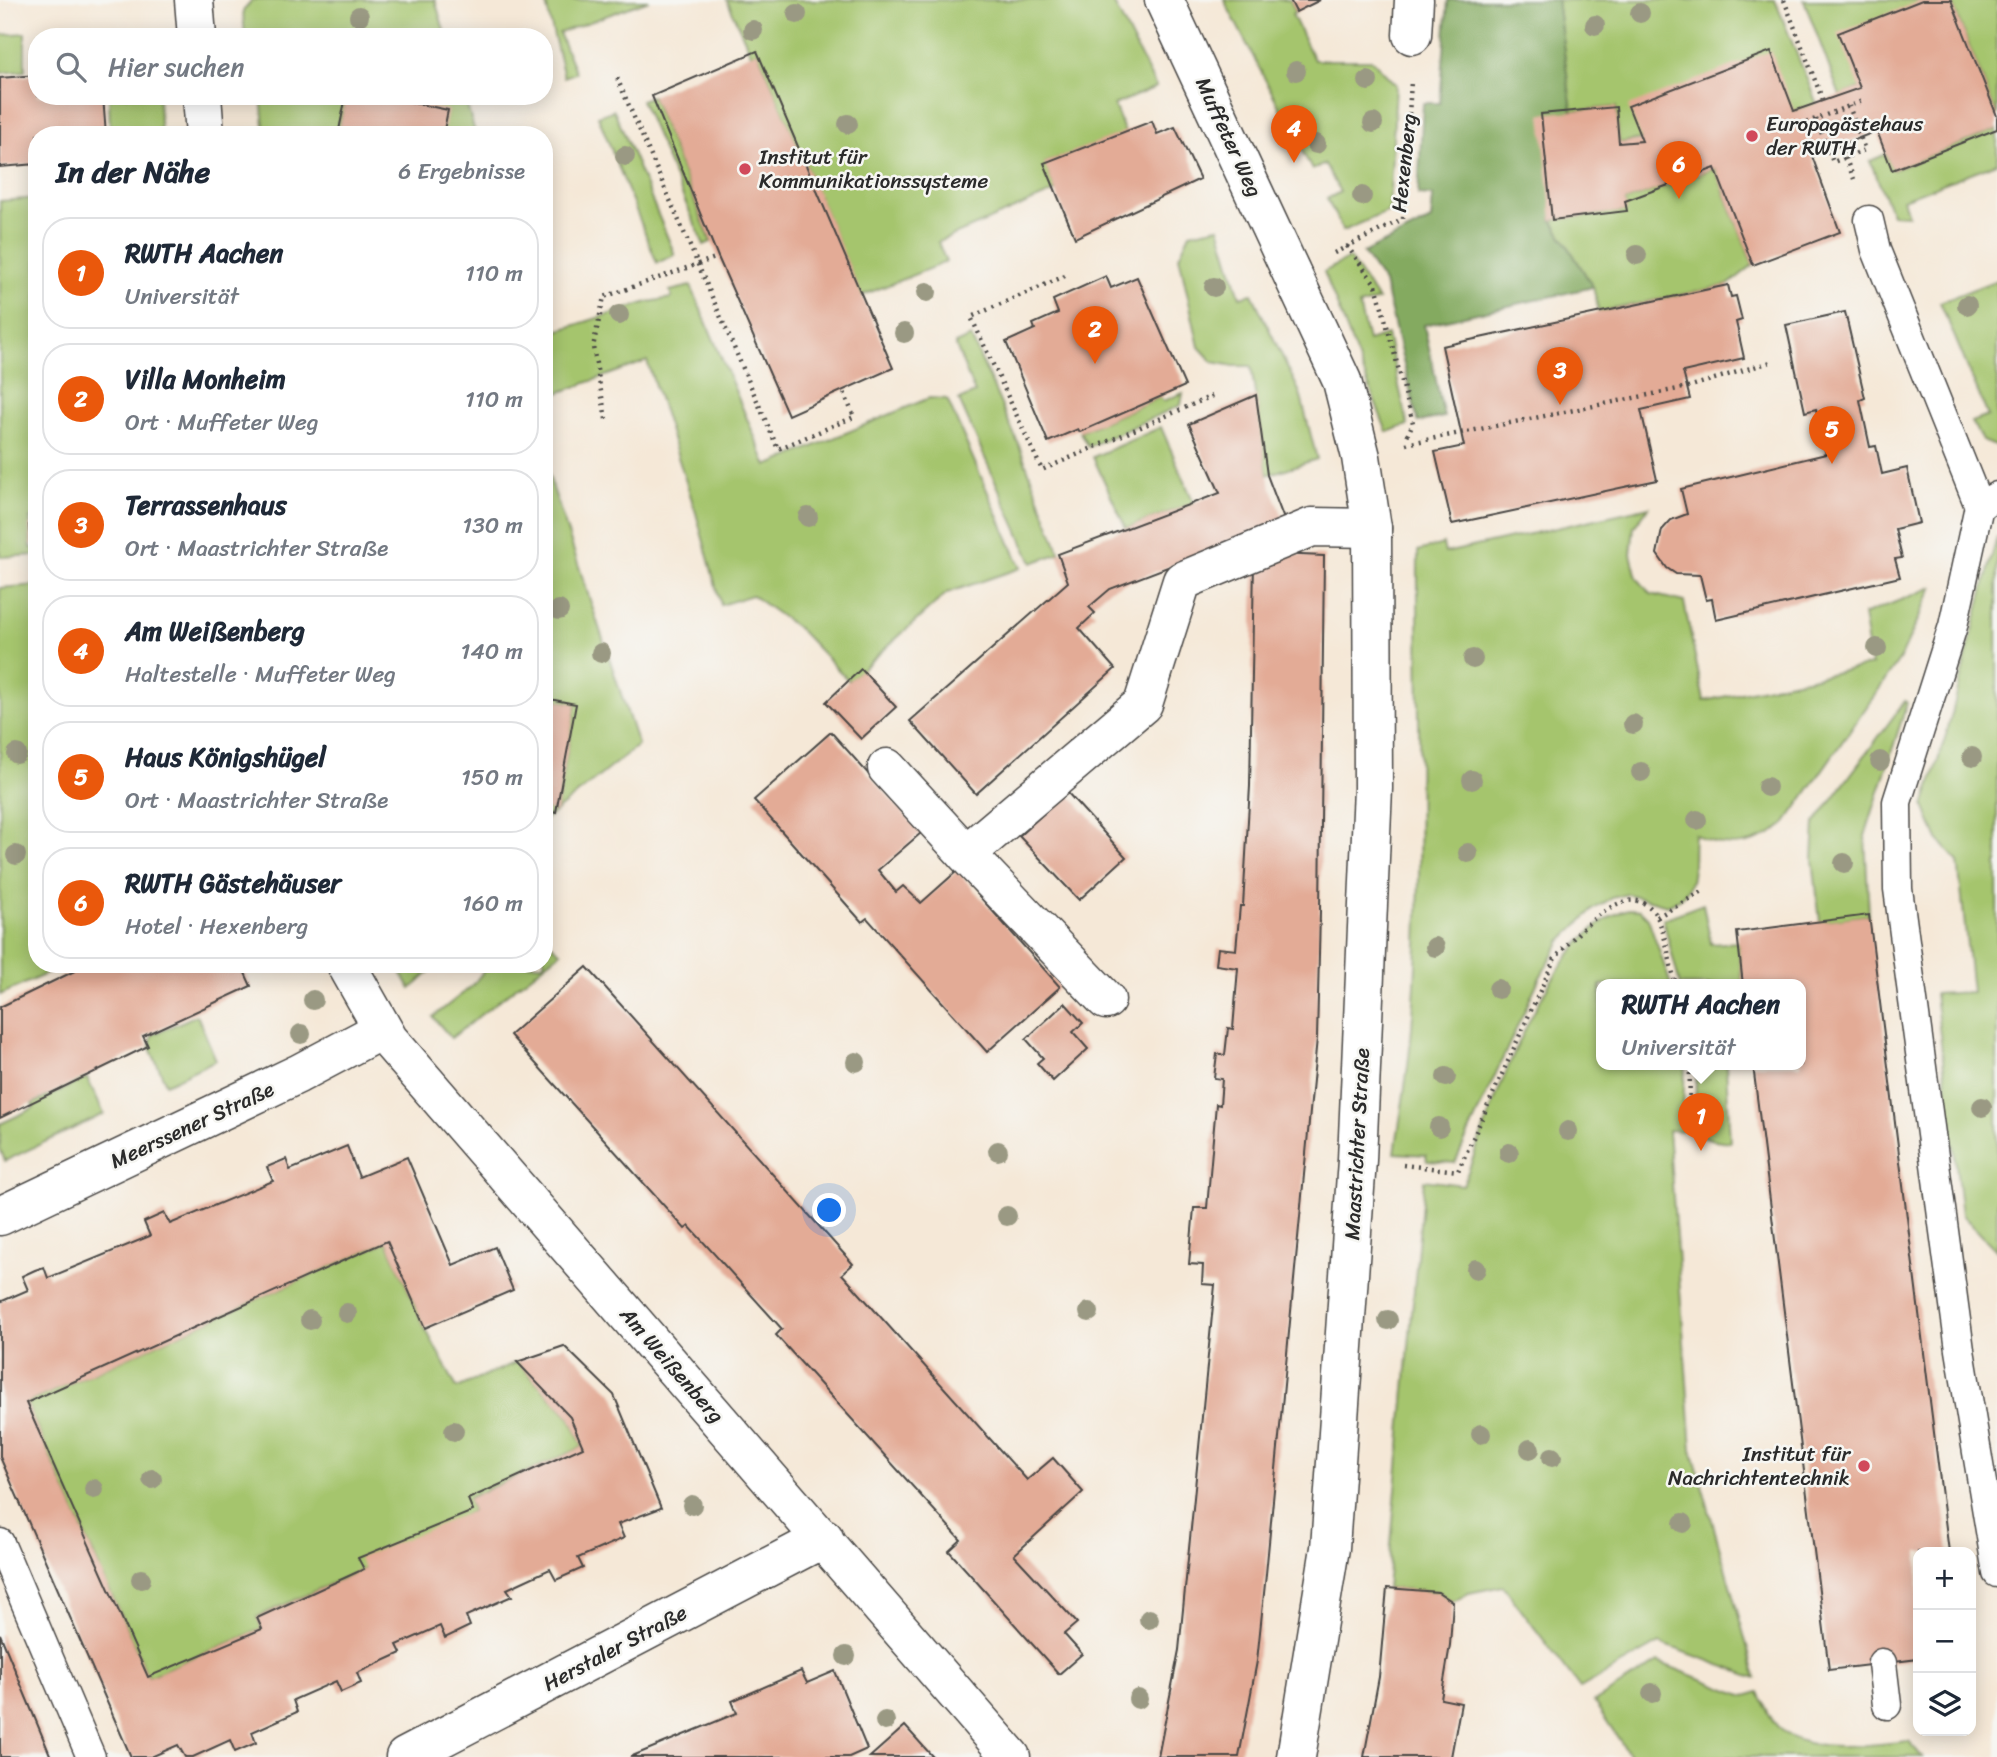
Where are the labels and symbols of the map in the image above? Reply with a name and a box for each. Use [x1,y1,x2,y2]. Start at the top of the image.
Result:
street label: Muffeter Weg [1185,71,1273,203]
pin: 4 [1271,105,1317,163]
place label: Europagästehaus der RWTH [1766,105,1923,167]
street label: Hexenberg [1380,111,1428,214]
marker: Europagästehaus der RWTH [1744,128,1760,144]
place label: Institut für Kommunikationssysteme [758,138,988,200]
pin: 6 [1656,141,1702,199]
marker: Institut für Kommunikationssysteme [737,161,753,177]
pin: 2 [1072,306,1118,364]
pin: 3 [1537,347,1583,405]
pin: 5 [1809,406,1855,464]
street label: Maastrichter Straße [1333,1047,1381,1241]
street label: Meerssener Straße [104,1070,280,1180]
pin: 1 [1678,1093,1724,1151]
your location [812,1193,846,1227]
street label: Am Weißenberg [609,1297,734,1433]
place label: Institut für Nachrichtentechnik [1668,1435,1851,1497]
marker: Institut für Nachrichtentechnik [1856,1458,1872,1474]
street label: Herstaler Straße [536,1594,694,1702]

